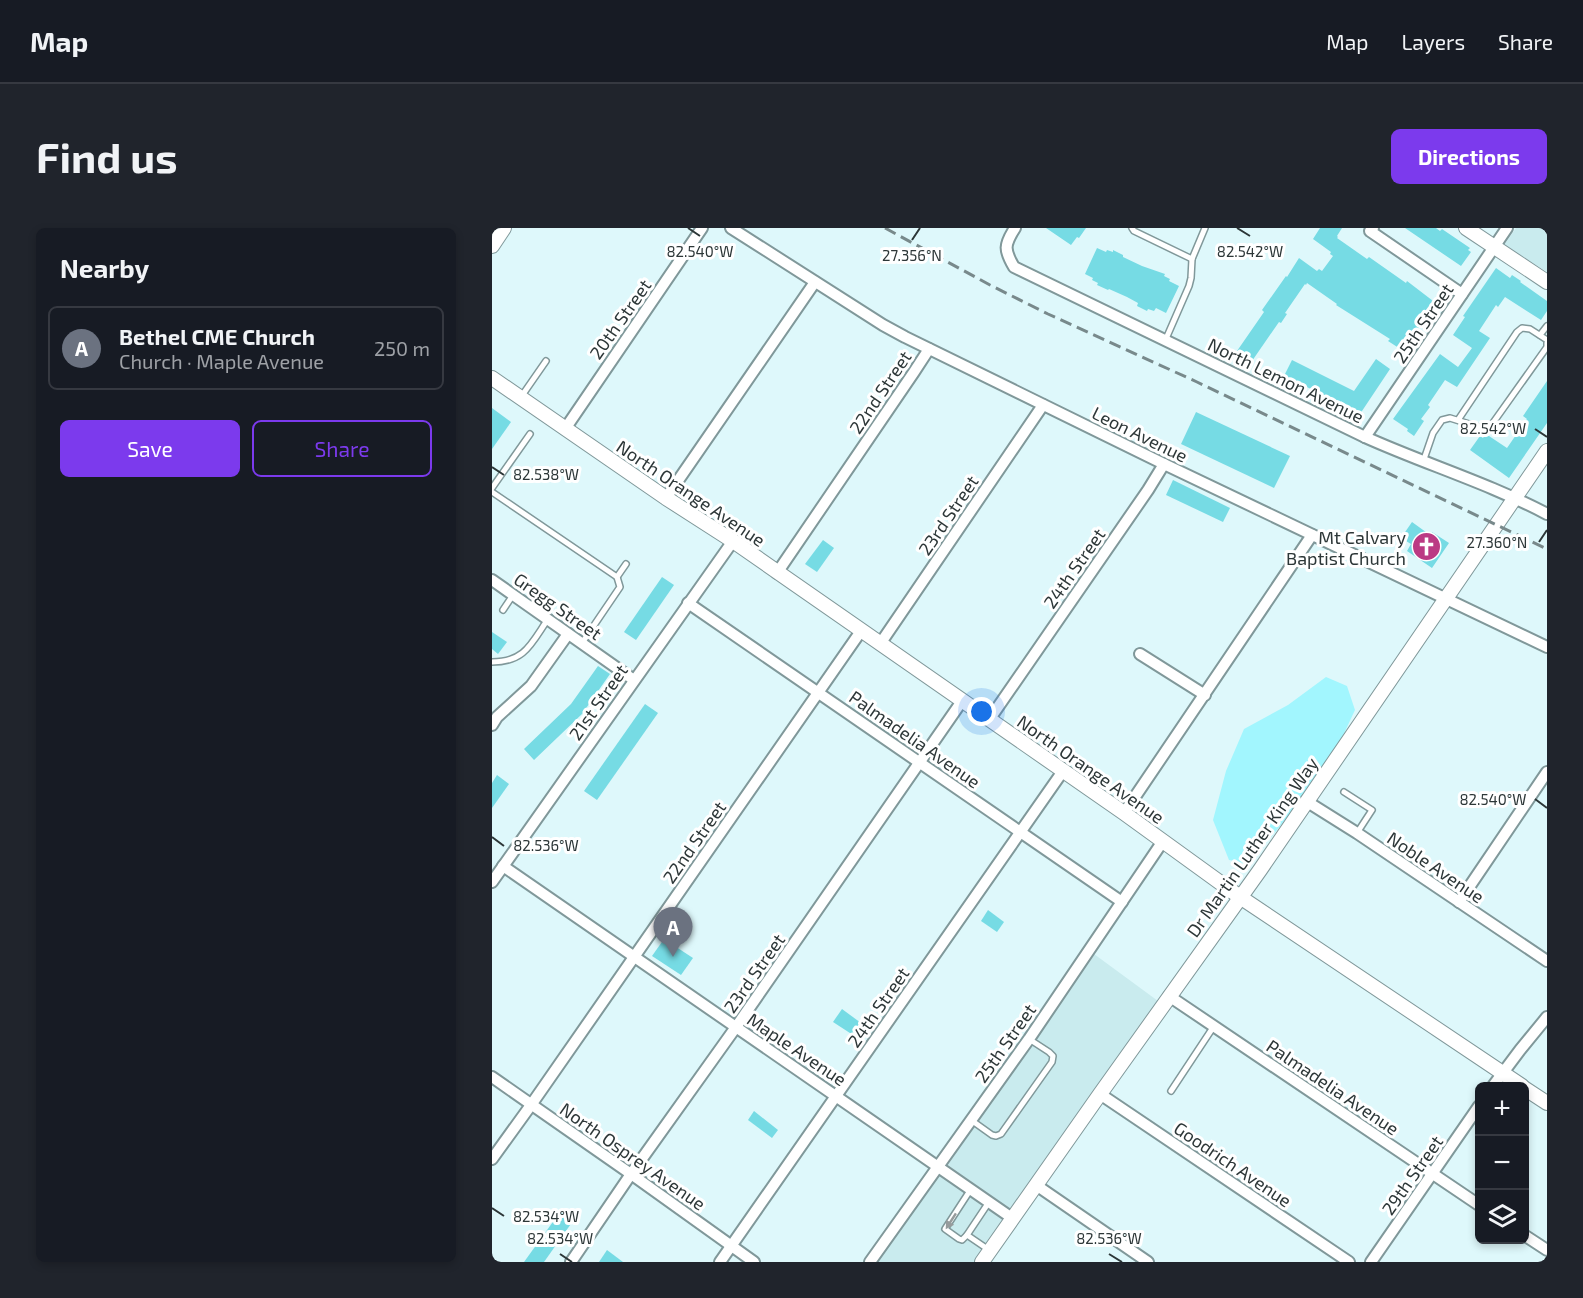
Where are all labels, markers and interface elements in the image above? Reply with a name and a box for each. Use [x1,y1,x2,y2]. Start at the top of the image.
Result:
text: Map [30,24,88,58]
text: Map [1326,29,1368,54]
text: Layers [1401,29,1465,54]
text: Share [1498,29,1553,54]
button: Directions [1391,129,1547,184]
text: Find us [36,131,178,181]
text: 82.540°W [667,242,733,260]
text: 82.542°W [1217,242,1283,260]
text: 27.356°N [882,246,942,264]
text: Nearby [60,252,149,283]
street label: 20th Street [585,275,656,363]
street label: 25th Street [1388,279,1458,367]
text: Bethel CME Church [119,323,315,349]
street label: North Lemon Avenue [1204,333,1368,427]
text: A [75,336,88,360]
text: 250 m [374,336,430,360]
street label: 22nd Street [844,346,916,438]
text: Church · Maple Avenue [119,349,324,373]
street label: Leon Avenue [1089,401,1191,467]
text: 82.542°W [1460,419,1526,437]
button: Save [60,420,240,477]
button: Share [252,420,432,477]
street label: North Orange Avenue [612,435,770,551]
text: 82.538°W [513,465,579,483]
street label: 23rd Street [913,471,983,559]
street label: 24th Street [1038,524,1110,612]
place label: Mt Calvary Baptist Church [1286,526,1406,569]
church icon: Mt Calvary Baptist Church [1411,531,1443,563]
text: 27.360°N [1467,533,1527,551]
street label: Gregg Street [510,568,606,644]
street label: 21st Street [564,660,632,744]
street label: Palmadelia Avenue [845,686,985,792]
your location [967,697,996,726]
street label: North Orange Avenue [1013,710,1169,828]
street label: Dr Martin Luther King Way [1181,752,1323,941]
text: 82.540°W [1460,790,1526,808]
street label: 22nd Street [658,797,730,887]
street label: Noble Avenue [1383,827,1489,907]
text: 82.536°W [513,836,579,854]
pin: A [654,908,693,957]
street label: 23rd Street [719,929,789,1017]
street label: 24th Street [842,963,914,1051]
street label: 25th Street [970,999,1040,1087]
street label: Maple Avenue [743,1008,851,1090]
street label: Palmadelia Avenue [1263,1035,1403,1139]
map controls [1475,1082,1529,1244]
button: + [1475,1082,1529,1136]
street label: North Osprey Avenue [556,1097,710,1215]
street label: Goodrich Avenue [1170,1117,1296,1211]
street label: 29th Street [1377,1131,1447,1219]
button: − [1475,1136,1529,1190]
button: layers [1475,1190,1529,1244]
text: 82.534°W [513,1207,579,1225]
one-way arrow [945,1212,956,1229]
text: 82.534°W [527,1229,593,1247]
text: 82.536°W [1076,1229,1142,1247]

